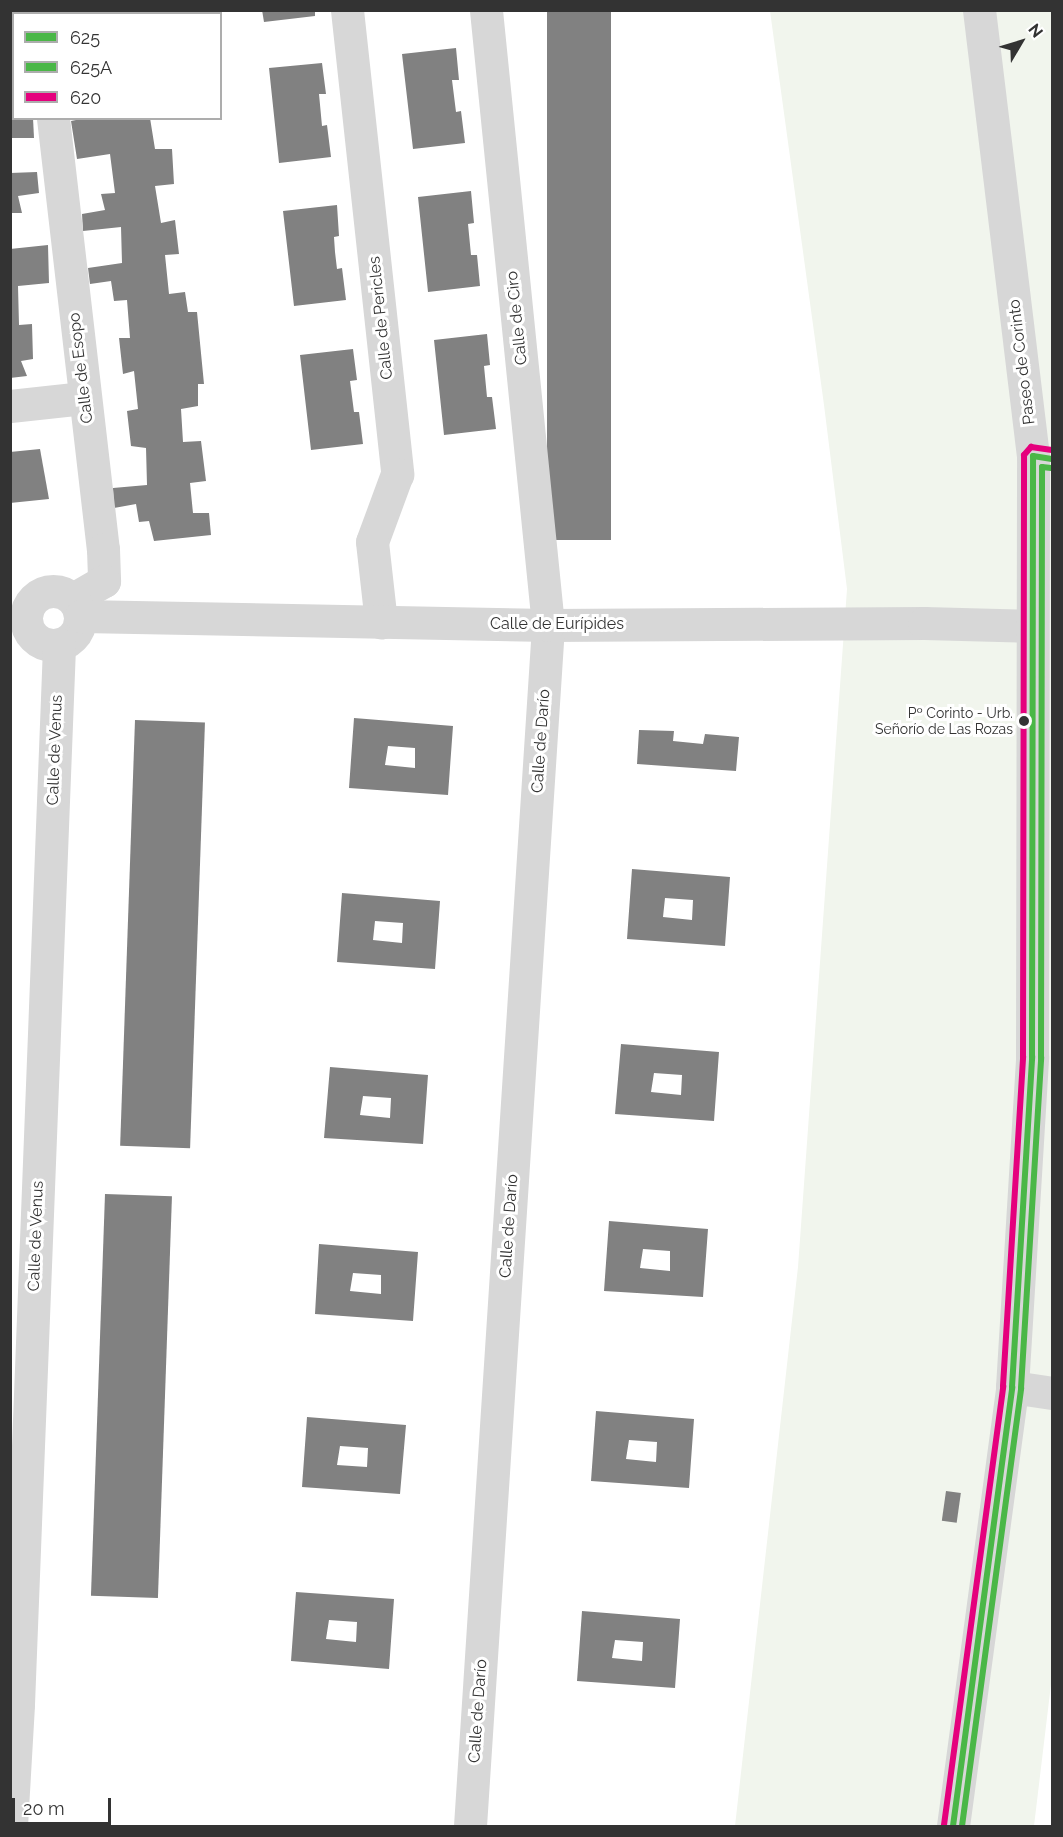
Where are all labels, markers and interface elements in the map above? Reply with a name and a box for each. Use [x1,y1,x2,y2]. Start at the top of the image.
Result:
legend [12,12,222,120]
north arrow [991,12,1051,72]
text: N [1024,20,1047,41]
text: 625 [70,27,100,48]
text: 625A [70,57,112,78]
text: 620 [70,87,101,108]
street label: Calle de Pericles [365,255,397,381]
street label: Calle de Ciro [503,270,531,366]
street label: Paseo de Corinto [1005,298,1039,426]
street label: Calle de Esopo [65,311,97,425]
street label: Calle de Eurípides [490,614,624,634]
street label: Calle de Darío [528,688,554,794]
street label: Calle de Venus [43,694,67,806]
place label: Pº Corinto - Urb. Señorío de Las Rozas [875,705,1013,738]
marker: Pº Corinto - Urb. Señorío de Las Rozas [1018,715,1030,727]
street label: Calle de Darío [496,1173,522,1279]
street label: Calle de Venus [24,1180,48,1292]
street label: Calle de Darío [465,1658,491,1764]
scale bar [15,1786,114,1824]
text: 20 m [23,1798,65,1819]

